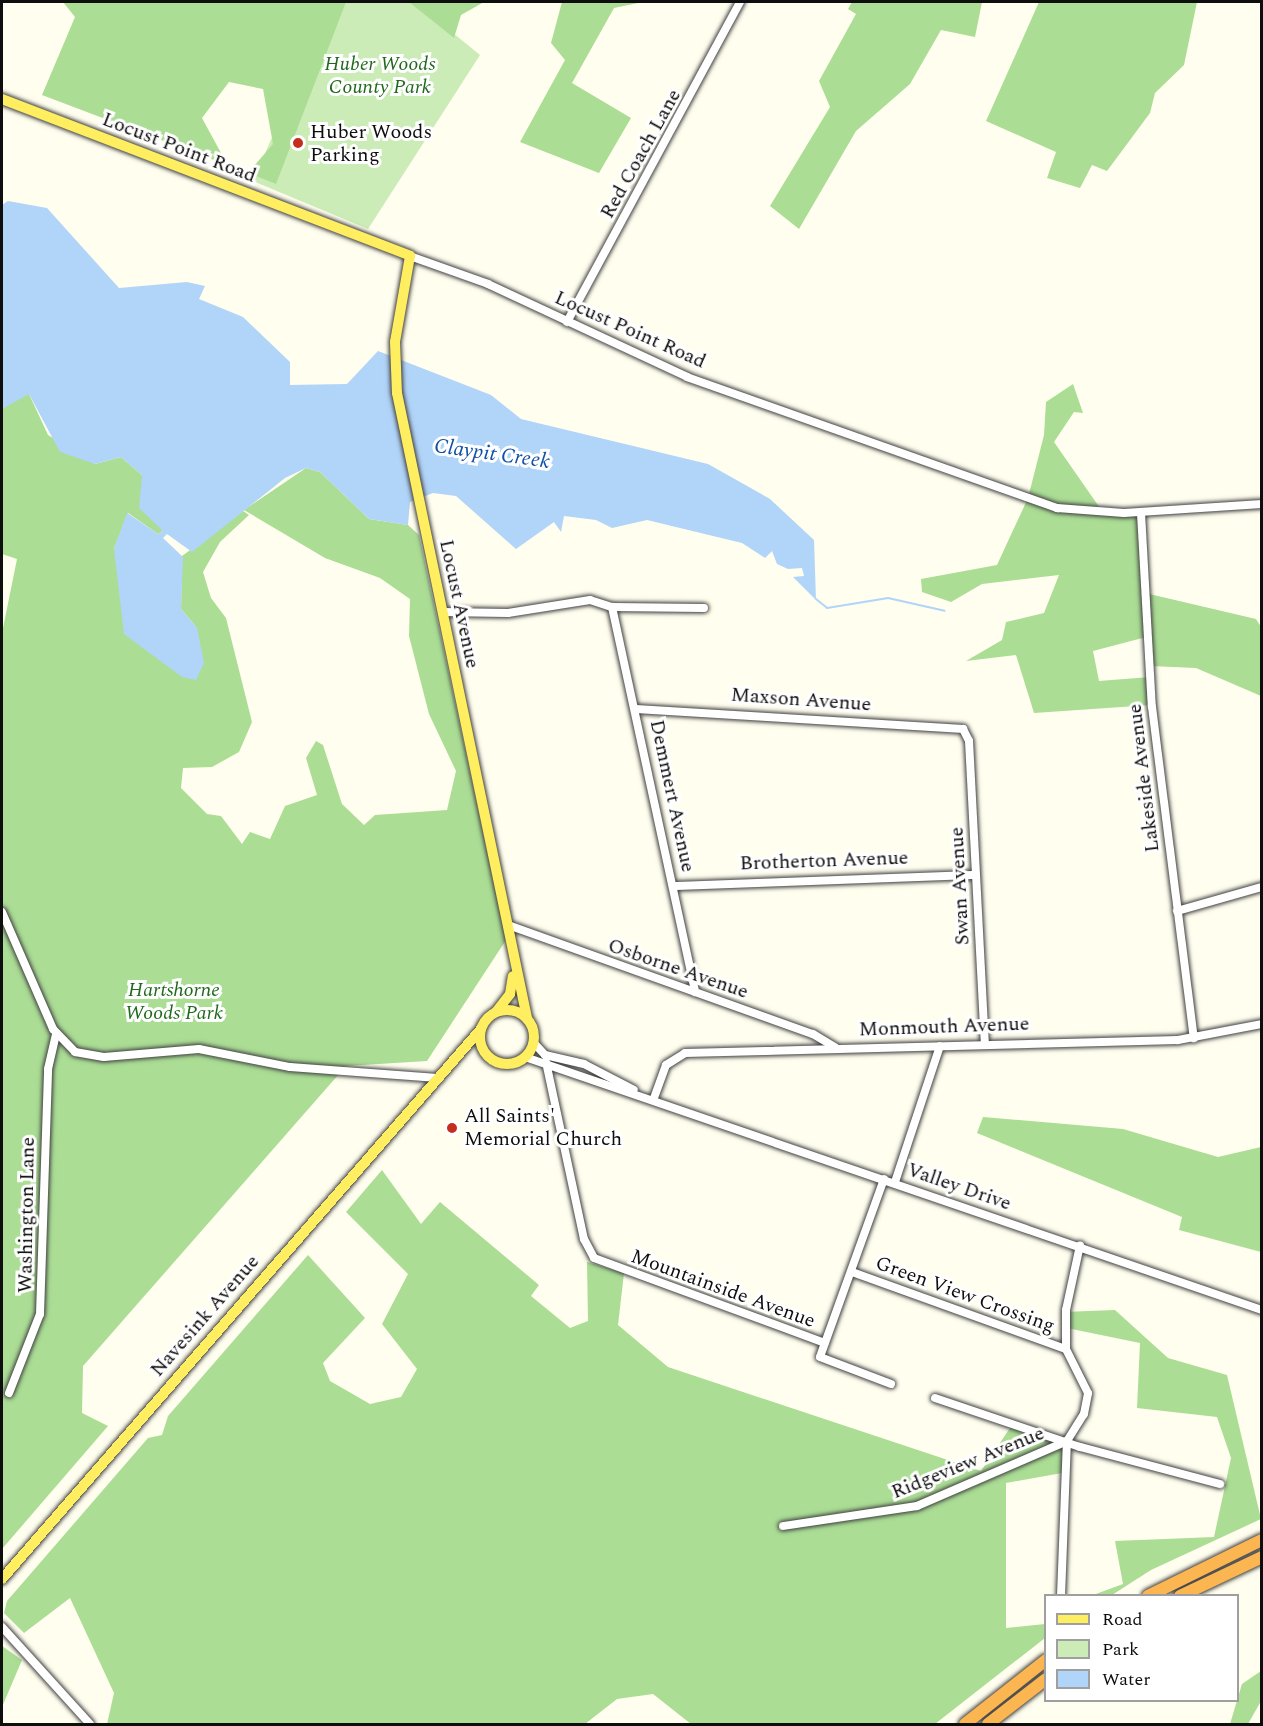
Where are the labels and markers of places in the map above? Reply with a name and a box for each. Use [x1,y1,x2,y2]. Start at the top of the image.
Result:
place label: Huber Woods Parking [310,120,432,167]
marker: Huber Woods Parking [291,136,305,150]
place label: All Saints' Memorial Church [464,1104,622,1151]
marker: All Saints' Memorial Church [445,1121,459,1135]

